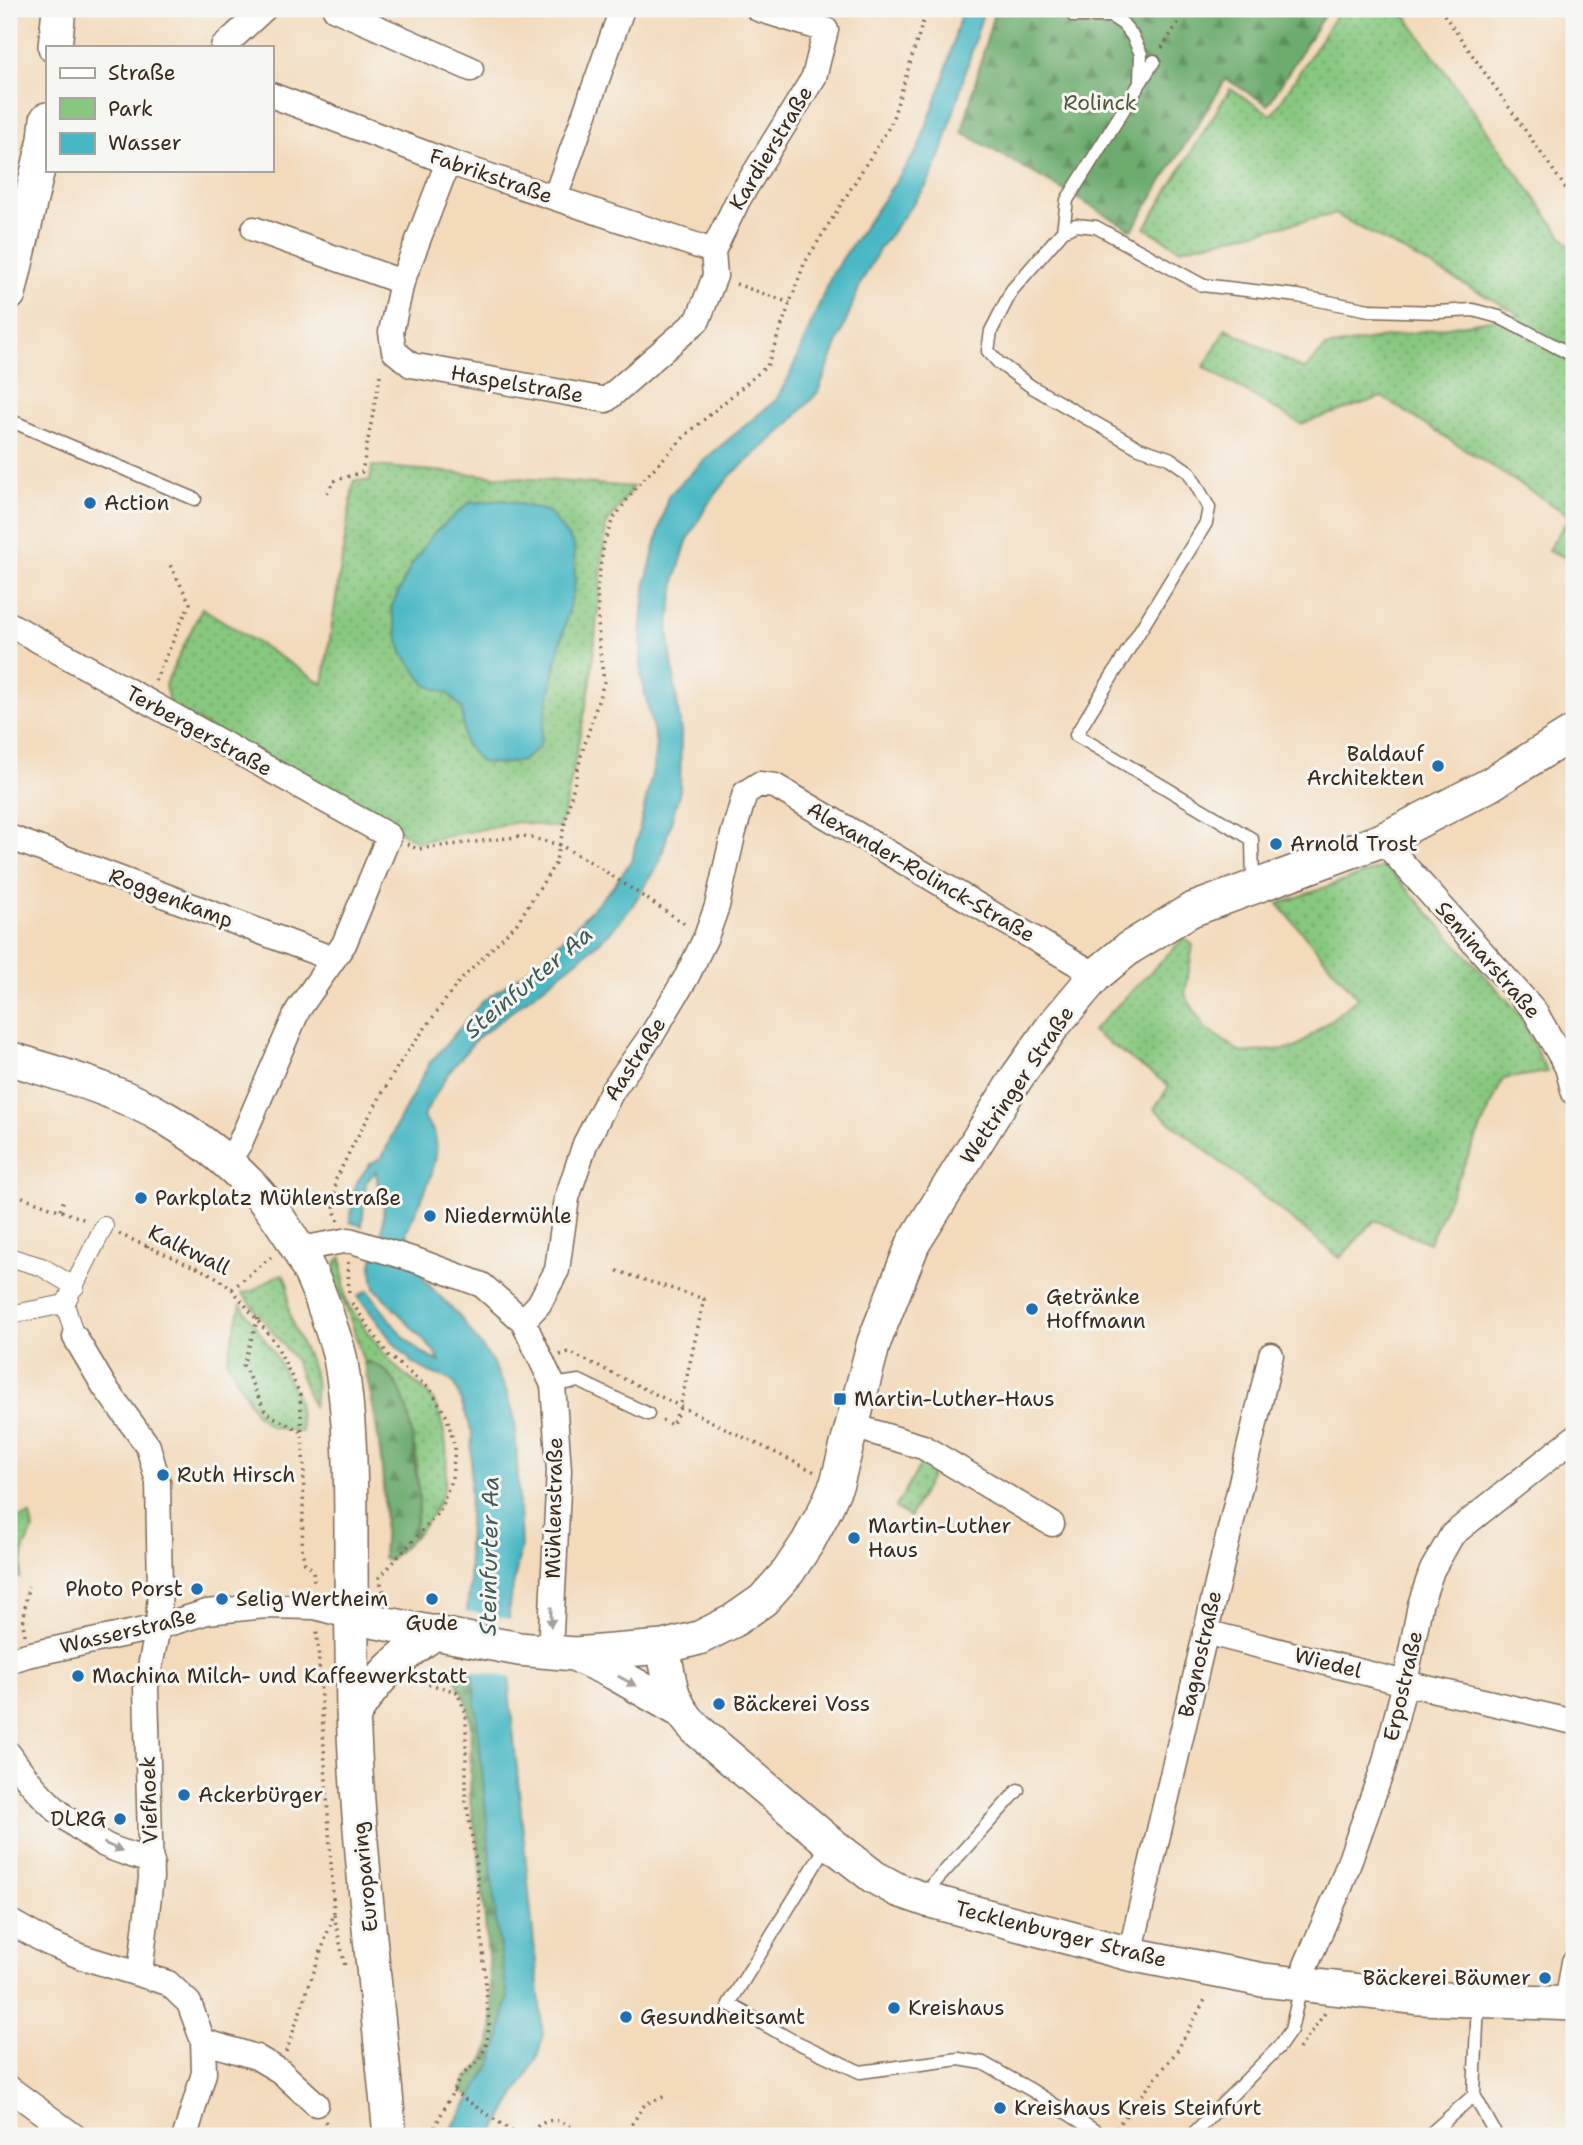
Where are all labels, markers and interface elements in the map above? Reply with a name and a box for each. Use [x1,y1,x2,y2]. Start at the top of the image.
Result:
legend [46,46,273,172]
text: Straße [108,59,176,87]
street label: Kardierstraße [723,81,819,215]
park label: Rolinck [1063,89,1137,117]
text: Park [108,95,153,123]
text: Wasser [108,129,182,157]
street label: Fabrikstraße [426,142,556,210]
street label: Haspelstraße [448,359,586,409]
place label: Action [104,489,169,517]
marker: Action [82,495,98,511]
street label: Terbergerstraße [121,679,277,783]
place label: Baldauf Architekten [1307,740,1424,792]
marker: Baldauf Architekten [1430,758,1446,774]
street label: Alexander-Rolinck-Straße [802,795,1040,949]
place label: Arnold Trost [1290,830,1418,858]
marker: Arnold Trost [1268,836,1284,852]
street label: Roggenkamp [105,861,237,935]
street label: Seminarstraße [1429,895,1547,1025]
water label: Steinfurter Aa [457,919,599,1045]
street label: Wettringer Straße [954,1000,1080,1170]
street label: Aastraße [598,1012,672,1106]
place label: Parkplatz Mühlenstraße [155,1184,401,1212]
marker: Parkplatz Mühlenstraße [133,1190,149,1206]
place label: Niedermühle [444,1202,572,1230]
marker: Niedermühle [422,1208,438,1224]
street label: Kalkwall [143,1218,235,1282]
place label: Getränke Hoffmann [1046,1283,1146,1335]
marker: Getränke Hoffmann [1024,1301,1040,1317]
place label: Martin-Luther-Haus [854,1385,1055,1413]
marker: Martin-Luther-Haus [832,1391,848,1407]
street label: Mühlenstraße [539,1437,569,1579]
place label: Ruth Hirsch [177,1461,295,1489]
marker: Ruth Hirsch [155,1467,171,1483]
water label: Steinfurter Aa [473,1476,505,1636]
place label: Martin-Luther Haus [868,1512,1012,1564]
marker: Martin-Luther Haus [846,1530,862,1546]
place label: Photo Porst [65,1575,183,1603]
marker: Photo Porst [189,1581,205,1597]
place label: Selig Wertheim [236,1585,388,1613]
street label: Bagnostraße [1172,1588,1228,1720]
marker: Selig Wertheim [214,1591,230,1607]
marker: Gude [424,1591,440,1607]
street label: Wasserstraße [57,1602,199,1660]
one-way arrow [546,1606,557,1628]
place label: Gude [406,1609,458,1637]
street label: Erpostraße [1377,1628,1429,1744]
street label: Wiedel [1291,1641,1365,1685]
place label: Machina Milch- und Kaffeewerkstatt [92,1662,468,1690]
marker: Machina Milch- und Kaffeewerkstatt [70,1668,86,1684]
one-way arrow [618,1675,637,1687]
place label: Bäckerei Voss [733,1690,870,1718]
marker: Bäckerei Voss [711,1696,727,1712]
street label: Viefhoek [133,1756,165,1844]
place label: Ackerbürger [198,1781,323,1809]
marker: Ackerbürger [176,1787,192,1803]
place label: DLRG [50,1805,106,1833]
marker: DLRG [112,1811,128,1827]
street label: Europaring [345,1820,385,1934]
one-way arrow [102,1842,123,1853]
street label: Tecklenburger Straße [952,1894,1170,1974]
place label: Bäckerei Bäumer [1363,1964,1531,1992]
marker: Bäckerei Bäumer [1537,1970,1553,1986]
place label: Kreishaus [908,1994,1005,2022]
marker: Kreishaus [886,2000,902,2016]
place label: Gesundheitsamt [640,2003,805,2031]
marker: Gesundheitsamt [618,2009,634,2025]
place label: Kreishaus Kreis Steinfurt [1014,2094,1262,2122]
marker: Kreishaus Kreis Steinfurt [992,2100,1008,2116]

